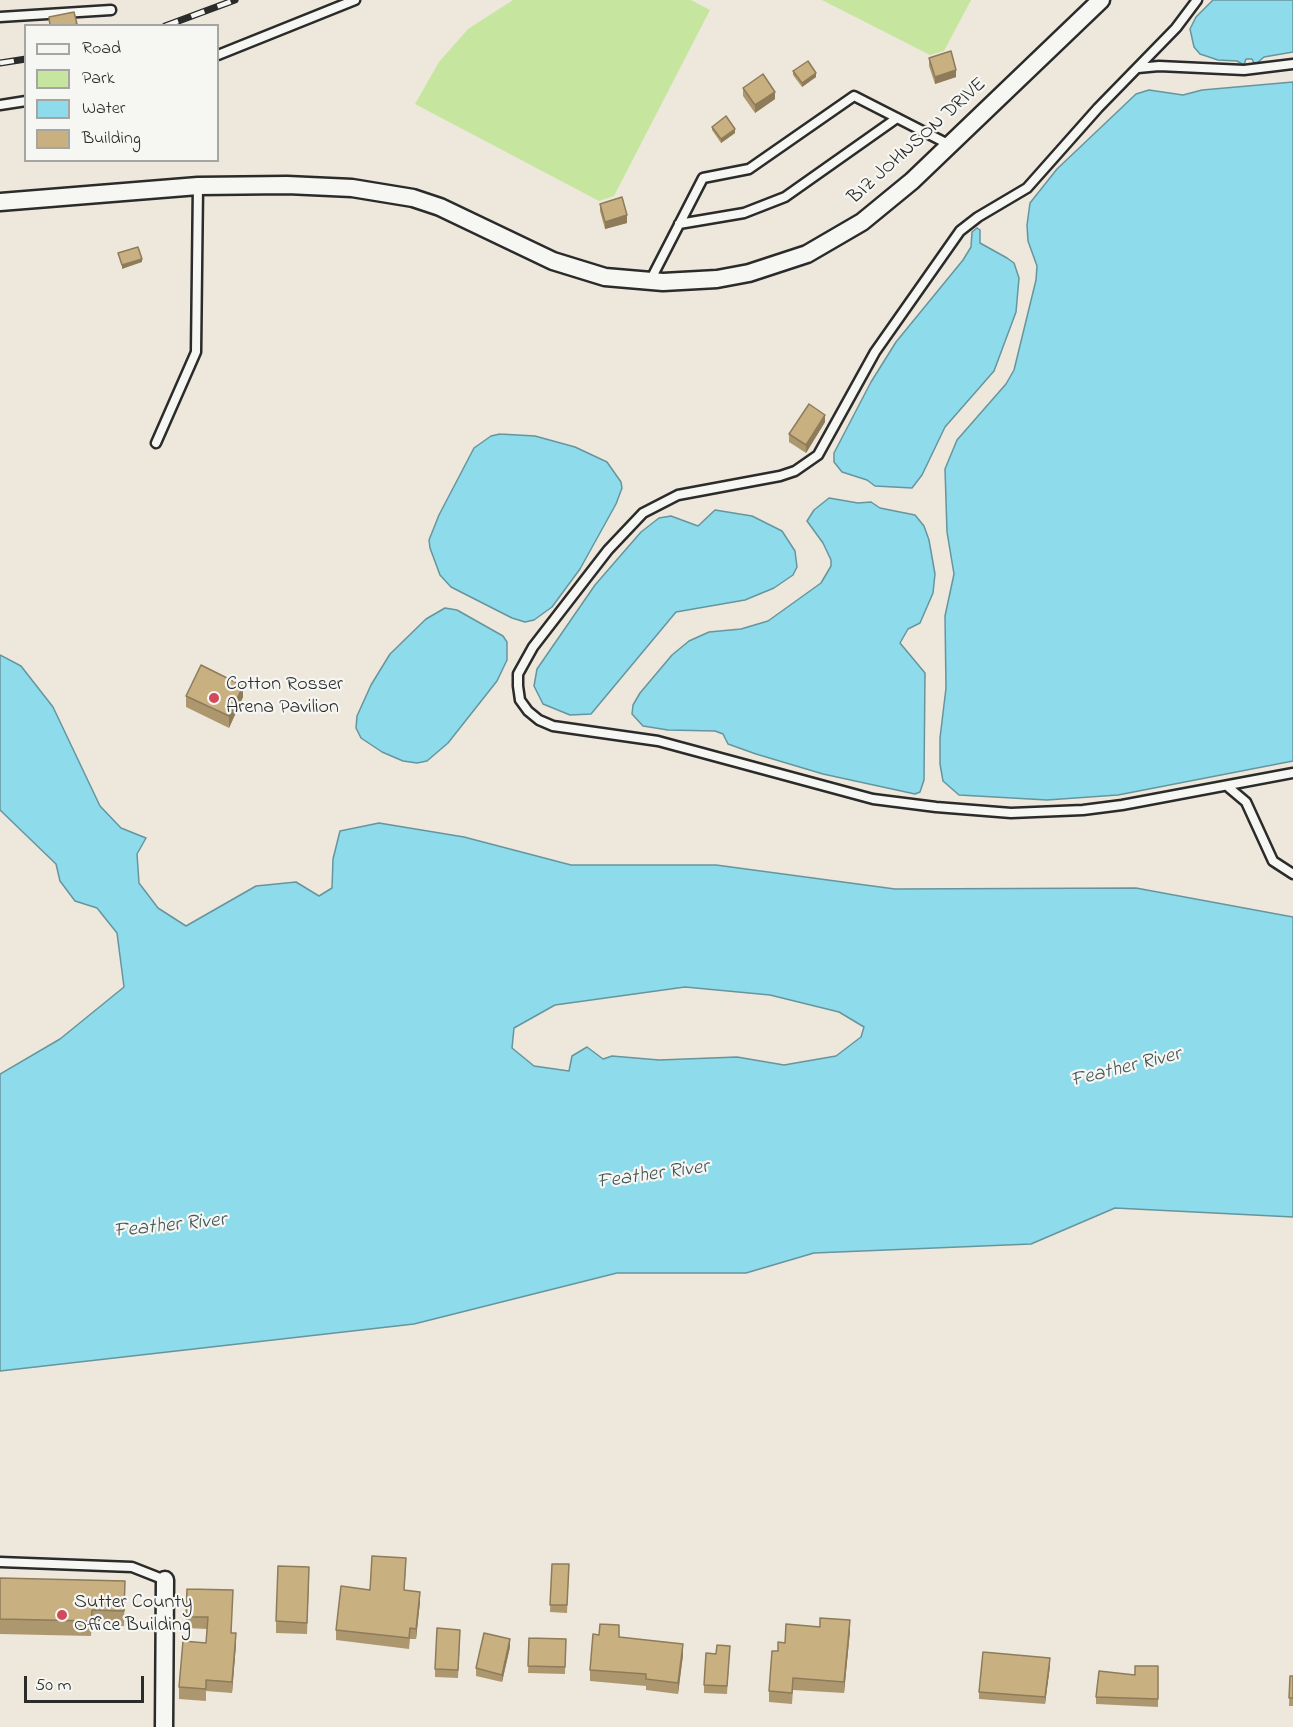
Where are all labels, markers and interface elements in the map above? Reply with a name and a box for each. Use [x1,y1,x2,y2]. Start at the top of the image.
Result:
legend [24,24,219,162]
text: Road [82,36,121,62]
text: Park [82,66,115,92]
street label: BIZ JOHNSON DRIVE [844,74,992,210]
text: Water [82,96,125,122]
text: Building [82,126,141,152]
place label: Cotton Rosser Arena Pavilion [226,674,343,721]
marker: Cotton Rosser Arena Pavilion [207,691,221,705]
water label: Feather River [1068,1043,1184,1095]
water label: Feather River [595,1156,711,1196]
water label: Feather River [113,1209,227,1245]
place label: Sutter County Office Building [74,1592,192,1639]
marker: Sutter County Office Building [55,1608,69,1622]
scale bar [27,1664,147,1702]
text: 50 m [35,1673,72,1699]

